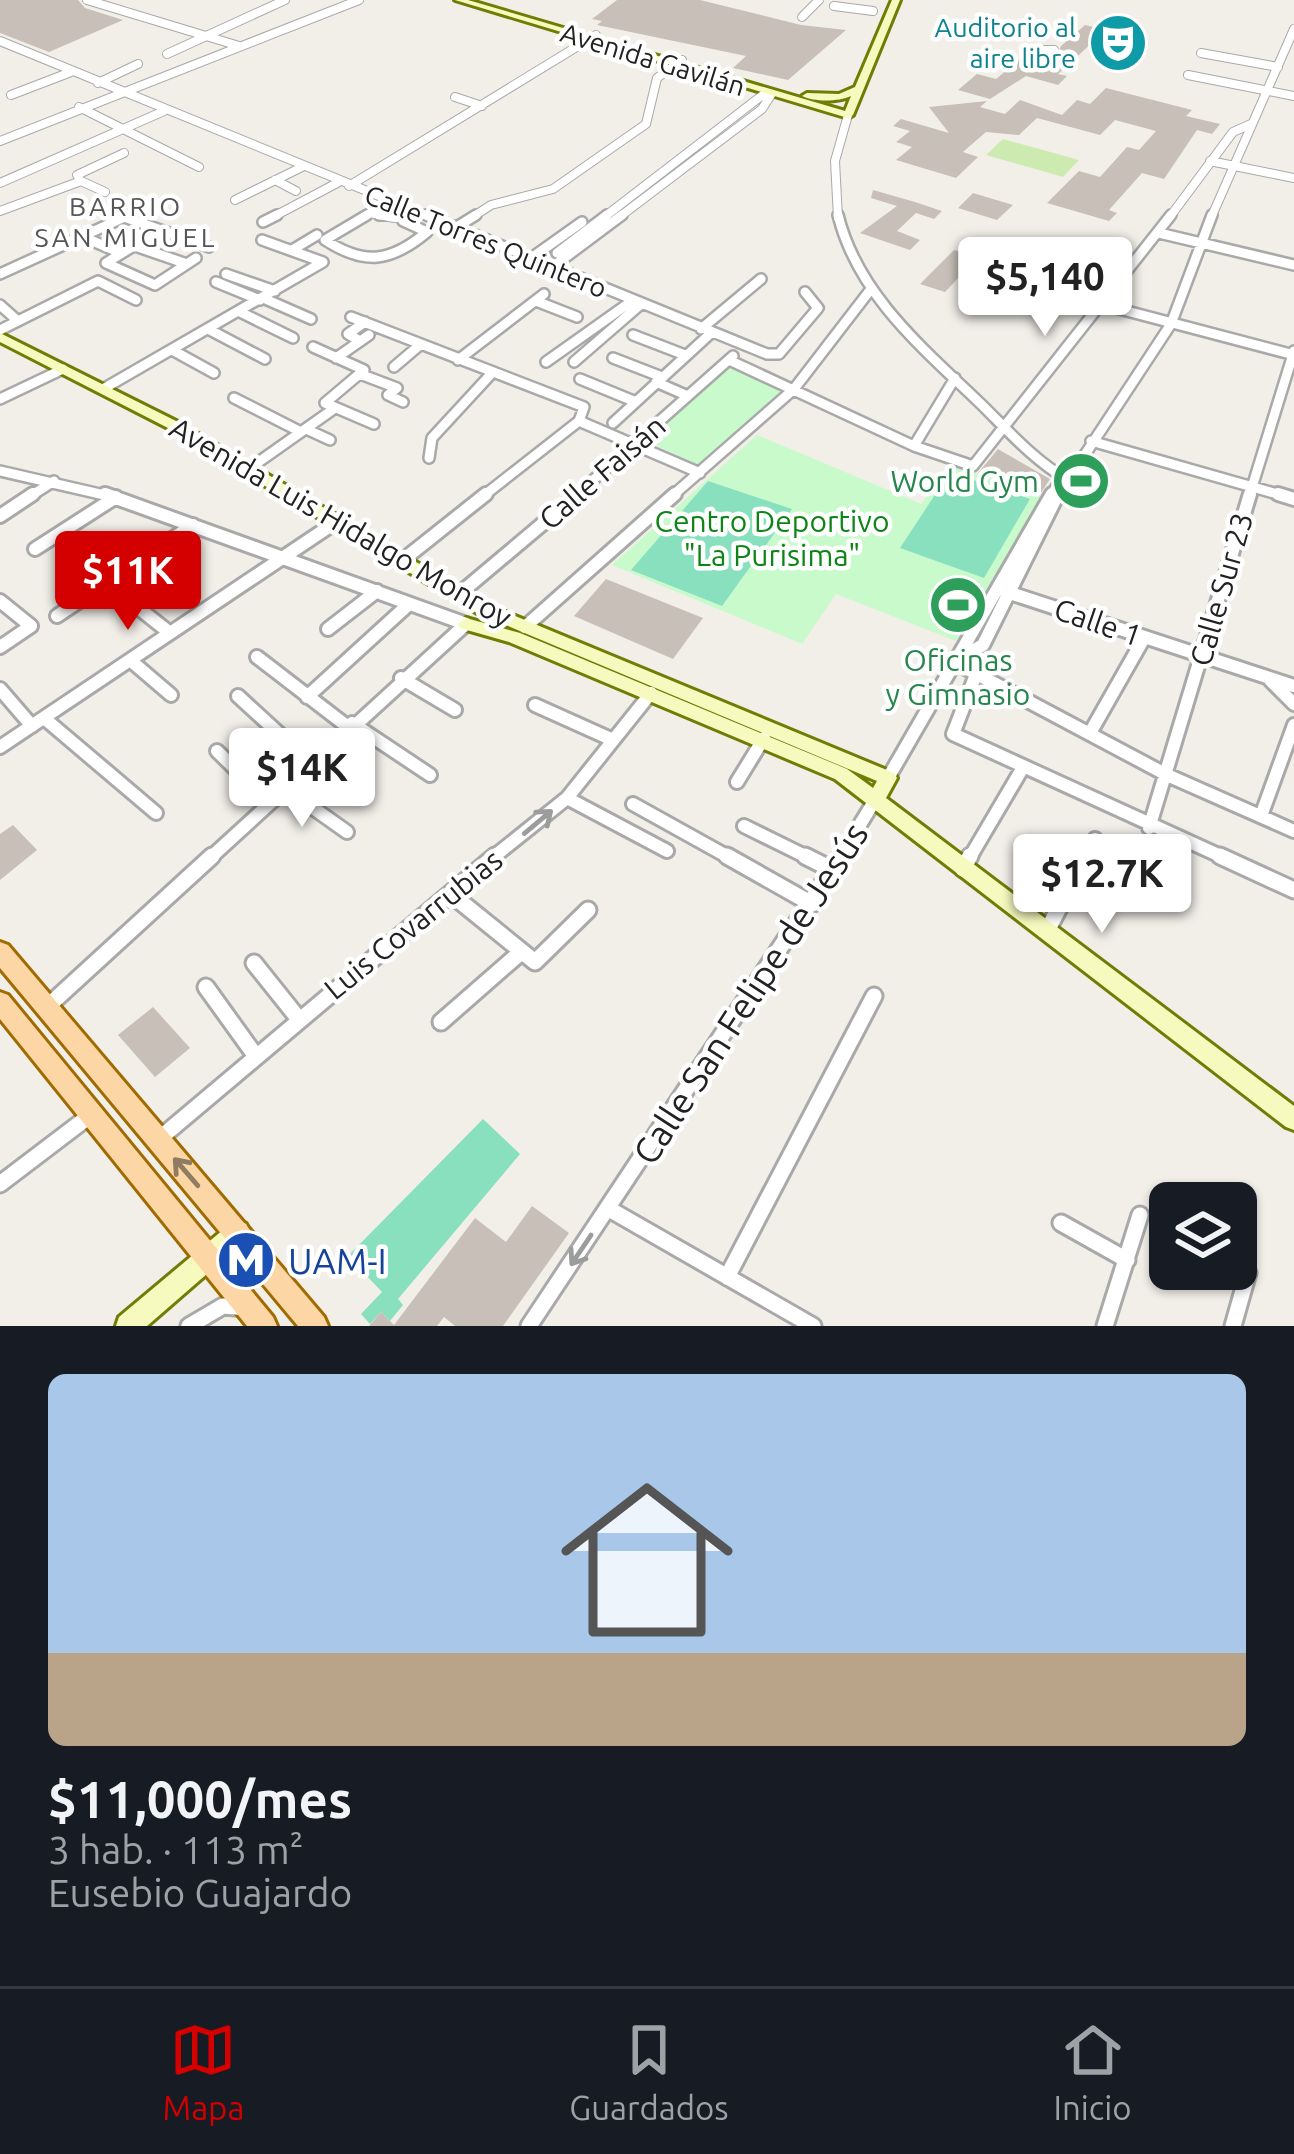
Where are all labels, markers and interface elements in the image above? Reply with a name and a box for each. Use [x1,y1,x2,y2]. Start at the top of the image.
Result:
place label: Auditorio al aire libre [935,12,1076,73]
theatre icon: Auditorio al aire libre [1087,12,1149,74]
street label: Avenida Gavilán [557,17,749,101]
street label: Calle Torres Quintero [361,179,611,303]
district label: BARRIO SAN MIGUEL [35,191,217,252]
pin: $5,140 [947,237,1143,339]
text: $5,140 [985,254,1105,297]
street label: Calle Faisán [532,408,672,536]
street label: Avenida Luis Hidalgo Monroy [164,410,518,634]
sports icon: World Gym [1050,450,1112,512]
place label: World Gym [890,464,1039,498]
park label: Centro Deportivo "La Purisima" [655,504,889,572]
street label: Calle Sur 23 [1183,508,1259,670]
pin: $11K [57,531,199,633]
text: $11K [82,548,174,591]
sports icon: Oficinas y Gimnasio [927,574,989,636]
street label: Calle 1 [1050,591,1146,653]
place label: Oficinas y Gimnasio [886,643,1030,711]
pin: $14K [231,728,373,830]
text: $14K [256,745,348,788]
one-way arrow [522,809,554,835]
street label: Calle San Felipe de Jesús [624,815,876,1171]
pin: $12.7K [1004,834,1200,936]
street label: Luis Covarrubias [317,842,509,1006]
text: $12.7K [1040,851,1164,894]
one-way arrow [173,1157,201,1188]
map controls [1149,1182,1257,1290]
button: layers [1149,1182,1257,1290]
metro station icon: UAM-I [215,1229,277,1291]
one-way arrow [569,1232,594,1266]
place label: UAM-I [288,1240,387,1281]
icon: home [539,1452,755,1668]
text: $11,000/mes [48,1770,352,1828]
text: 3 hab. · 113 m² [48,1828,304,1871]
text: Eusebio Guajardo [48,1871,352,1914]
tab: Mapa [162,2017,244,2126]
tab: Guardados [569,2017,729,2126]
tab: Inicio [1054,2017,1132,2126]

